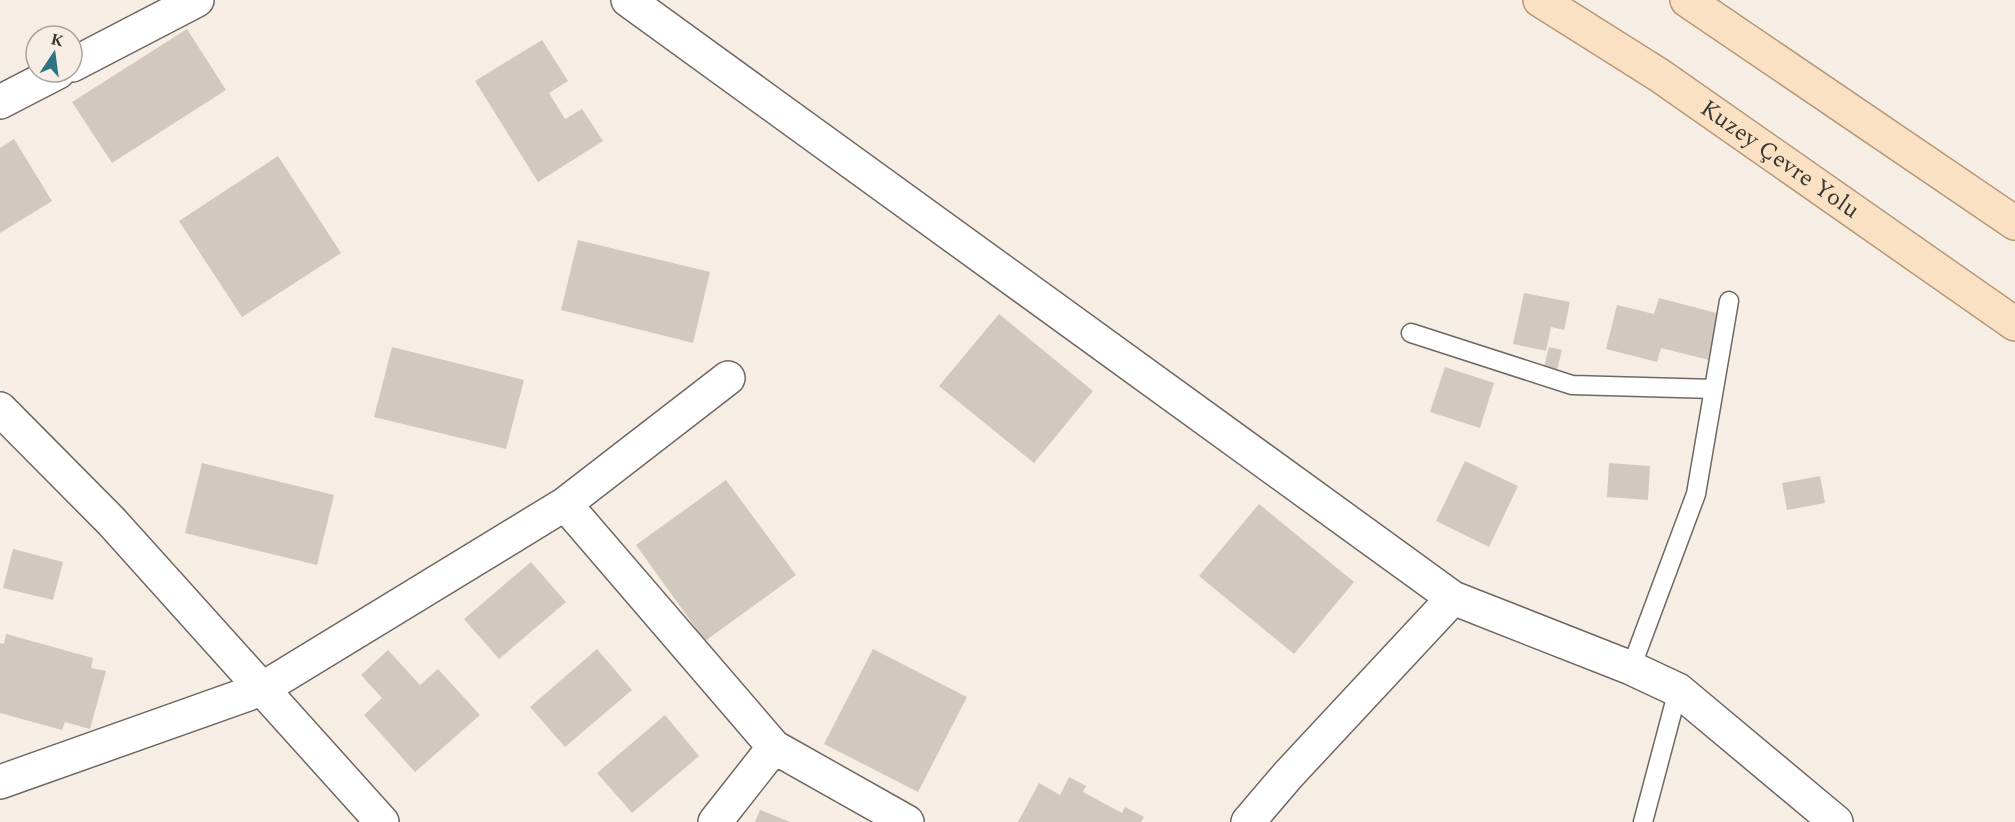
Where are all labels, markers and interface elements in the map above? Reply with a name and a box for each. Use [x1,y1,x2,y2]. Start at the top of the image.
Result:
north arrow [24,24,84,84]
text: K [48,27,66,54]
street label: Kuzey Çevre Yolu [1693,91,1867,228]

